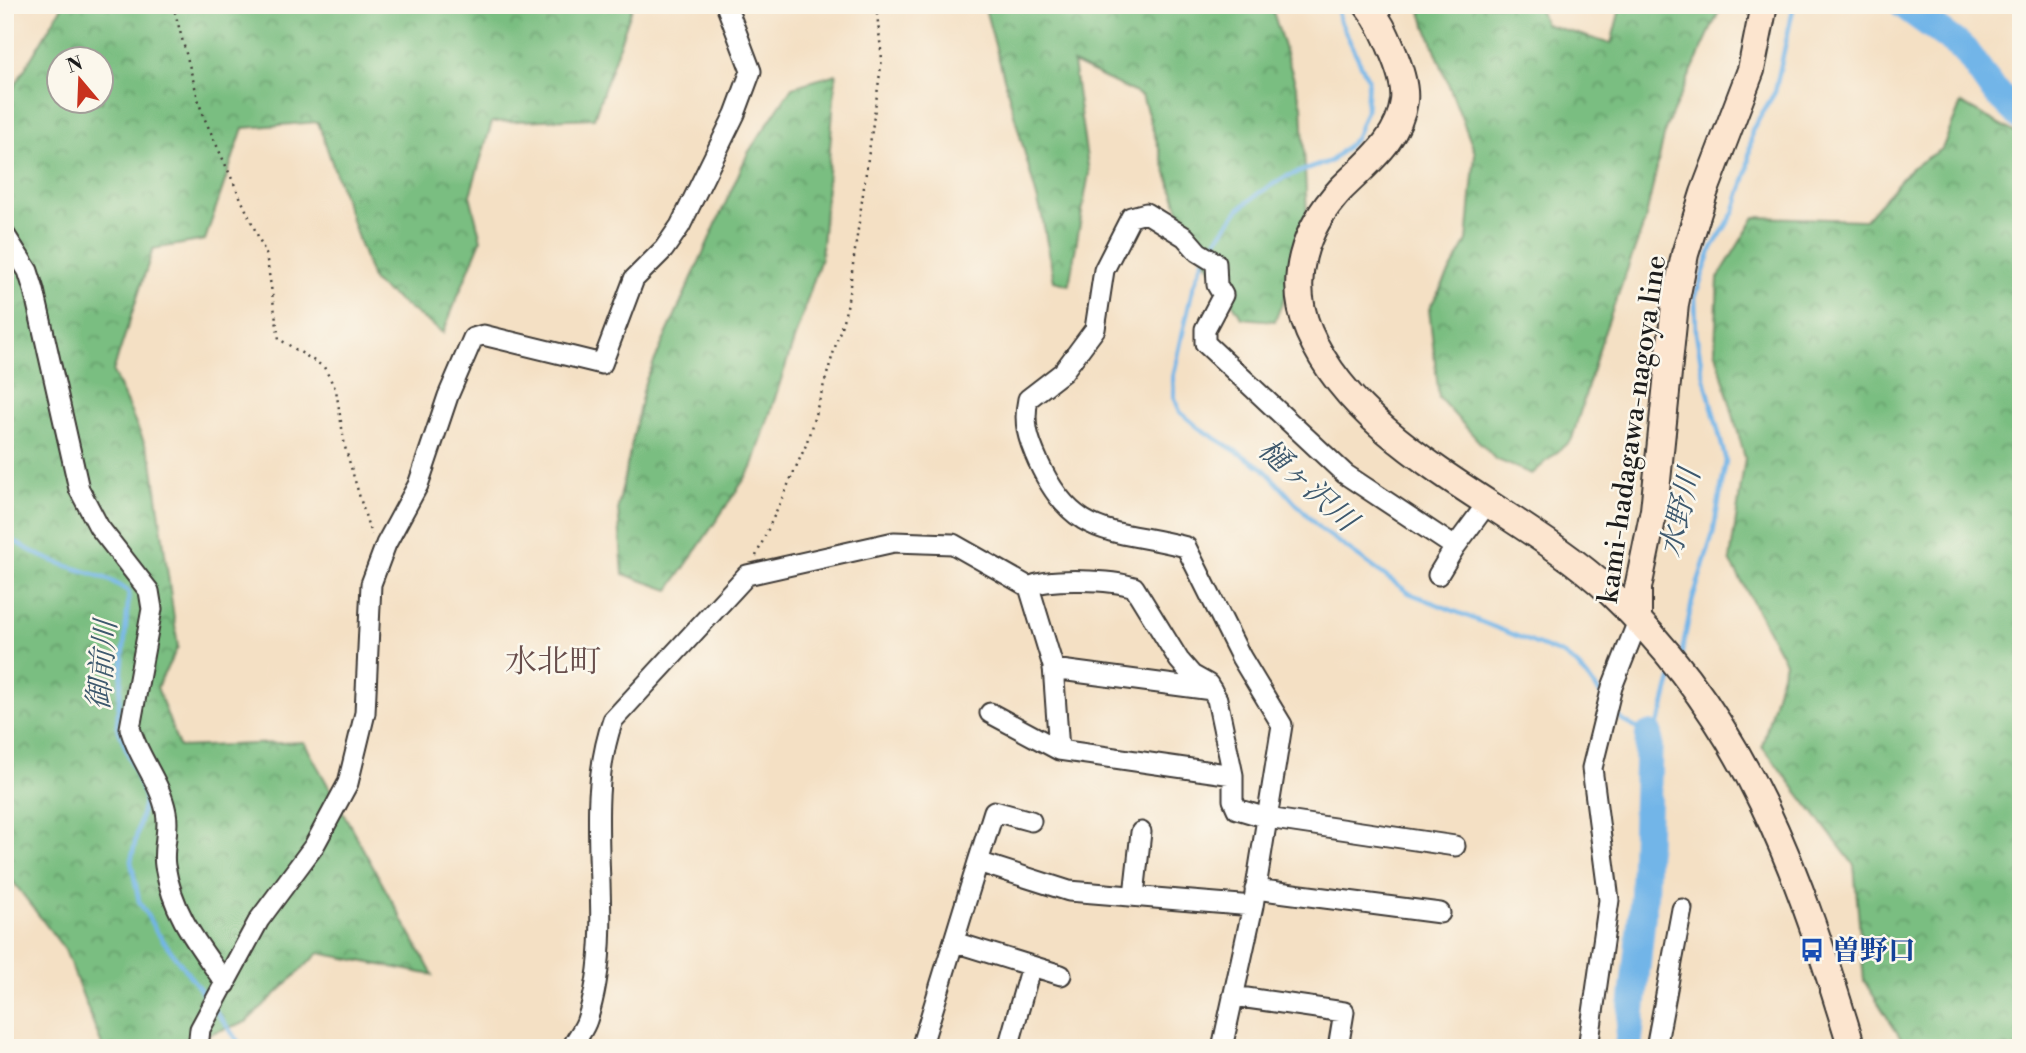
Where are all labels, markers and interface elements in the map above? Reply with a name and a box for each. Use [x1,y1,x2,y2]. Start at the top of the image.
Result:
north arrow [46,46,116,116]
text: N [64,51,86,79]
street label: kami-hadagawa-nagoya line [1591,253,1674,605]
water label: 樋ヶ沢川 [1250,431,1367,542]
water label: 水野川 [1652,462,1710,561]
water label: 御前川 [80,616,126,712]
district label: 水北町 [505,642,601,682]
place label: 曽野口 [1832,934,1916,969]
bus stop icon: 曽野口 [1798,936,1826,964]

